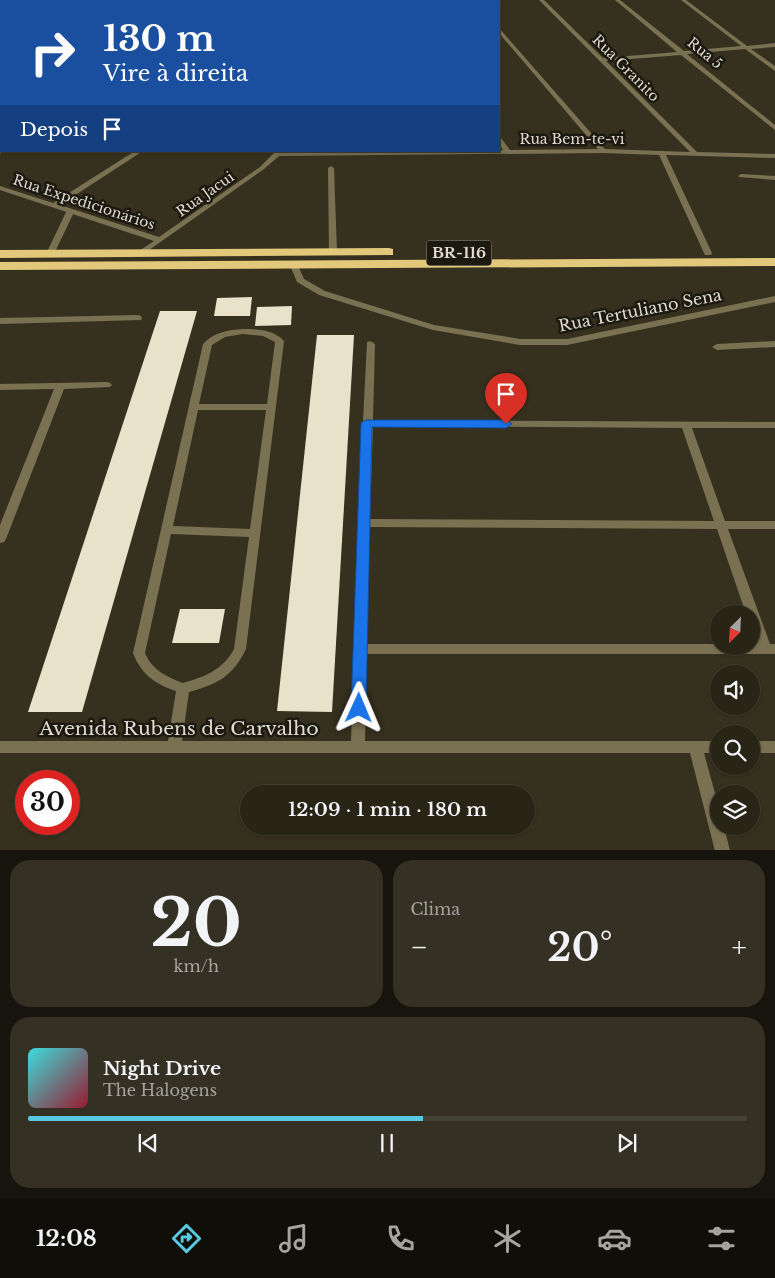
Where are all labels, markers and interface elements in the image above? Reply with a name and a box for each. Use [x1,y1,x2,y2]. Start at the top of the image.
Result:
text: 130 m [103,17,215,60]
icon: right [20,20,85,85]
street label: Rua Granito [589,31,663,105]
street label: Rua 5 [684,33,726,73]
text: Vire à direita [103,60,248,87]
icon: arrive [98,115,126,143]
text: Depois [20,118,88,141]
street label: Rua Bem-te-vi [519,130,625,148]
street label: Rua Jacui [173,167,238,220]
street label: Rua Expedicionários [11,171,157,233]
road number: BR-116 [426,240,492,266]
street label: Rua Tertuliano Sena [557,284,723,336]
pin [485,373,527,424]
icon: arrive [492,380,520,408]
north arrow [710,605,760,655]
map controls [710,605,760,835]
button: sound [710,665,760,715]
position arrow [332,681,384,733]
street label: Avenida Rubens de Carvalho [38,717,319,740]
button: search [710,725,760,775]
speed limit sign: 30 [15,770,80,835]
button: layers [710,785,760,835]
text: 12:09 · 1 min · 180 m [288,798,487,821]
text: 20 [151,883,242,964]
text: Clima [411,899,460,919]
text: 20° [547,924,613,971]
text: − [411,930,428,965]
text: + [732,930,747,965]
text: km/h [174,956,219,976]
text: Night Drive [103,1057,221,1080]
text: The Halogens [103,1080,217,1100]
icon: previous [134,1129,162,1157]
icon: pause [373,1129,401,1157]
icon: next [613,1129,641,1157]
icon: directions [169,1221,204,1256]
icon: music [276,1221,311,1256]
icon: phone [383,1221,418,1256]
icon: climate [490,1221,525,1256]
icon: car [597,1221,632,1256]
icon: filters [704,1221,739,1256]
text: 12:08 [36,1225,97,1252]

